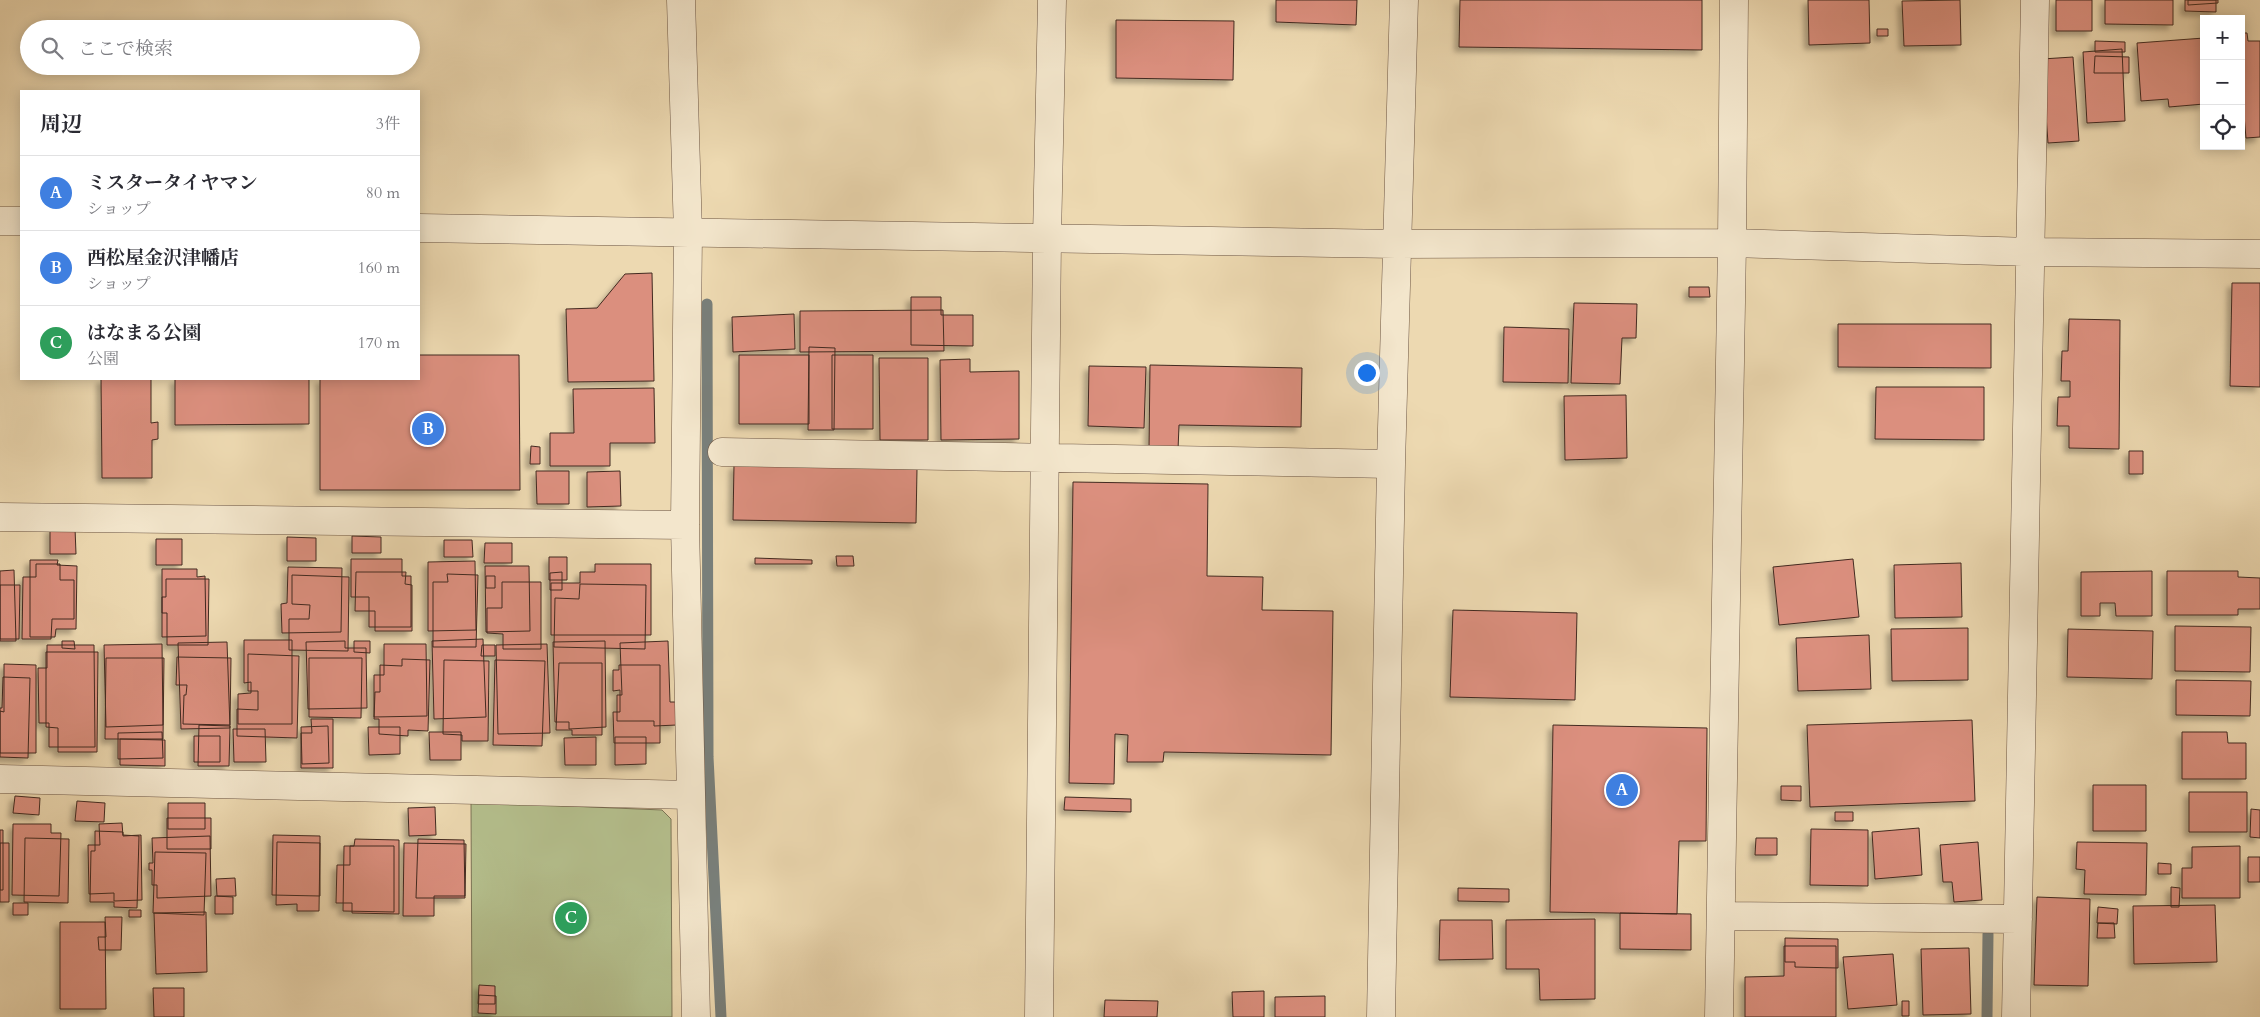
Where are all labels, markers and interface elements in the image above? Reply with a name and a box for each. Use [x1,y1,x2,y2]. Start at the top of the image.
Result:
map controls [2200,15,2245,150]
button: + [2200,15,2245,60]
search box [20,20,420,75]
icon: search [38,34,66,62]
text: ここで検索 [78,36,173,62]
button: − [2200,60,2245,105]
button: locate [2200,105,2245,150]
text: 周辺 [40,110,82,139]
text: 3件 [376,113,400,135]
text: ミスタータイヤマン [87,170,258,196]
text: A [50,182,62,204]
text: 80 m [366,182,400,204]
text: ショップ [87,198,151,220]
text: 西松屋金沢津幡店 [87,245,239,271]
text: B [50,257,62,279]
text: 160 m [358,257,400,279]
text: ショップ [87,273,151,295]
text: はなまる公園 [87,320,201,346]
text: C [50,332,62,354]
text: 170 m [358,332,400,354]
text: 公園 [87,348,119,370]
your location [1354,360,1380,386]
pin: B [412,410,444,448]
pin: A [1606,771,1638,809]
pin: C [555,899,587,937]

